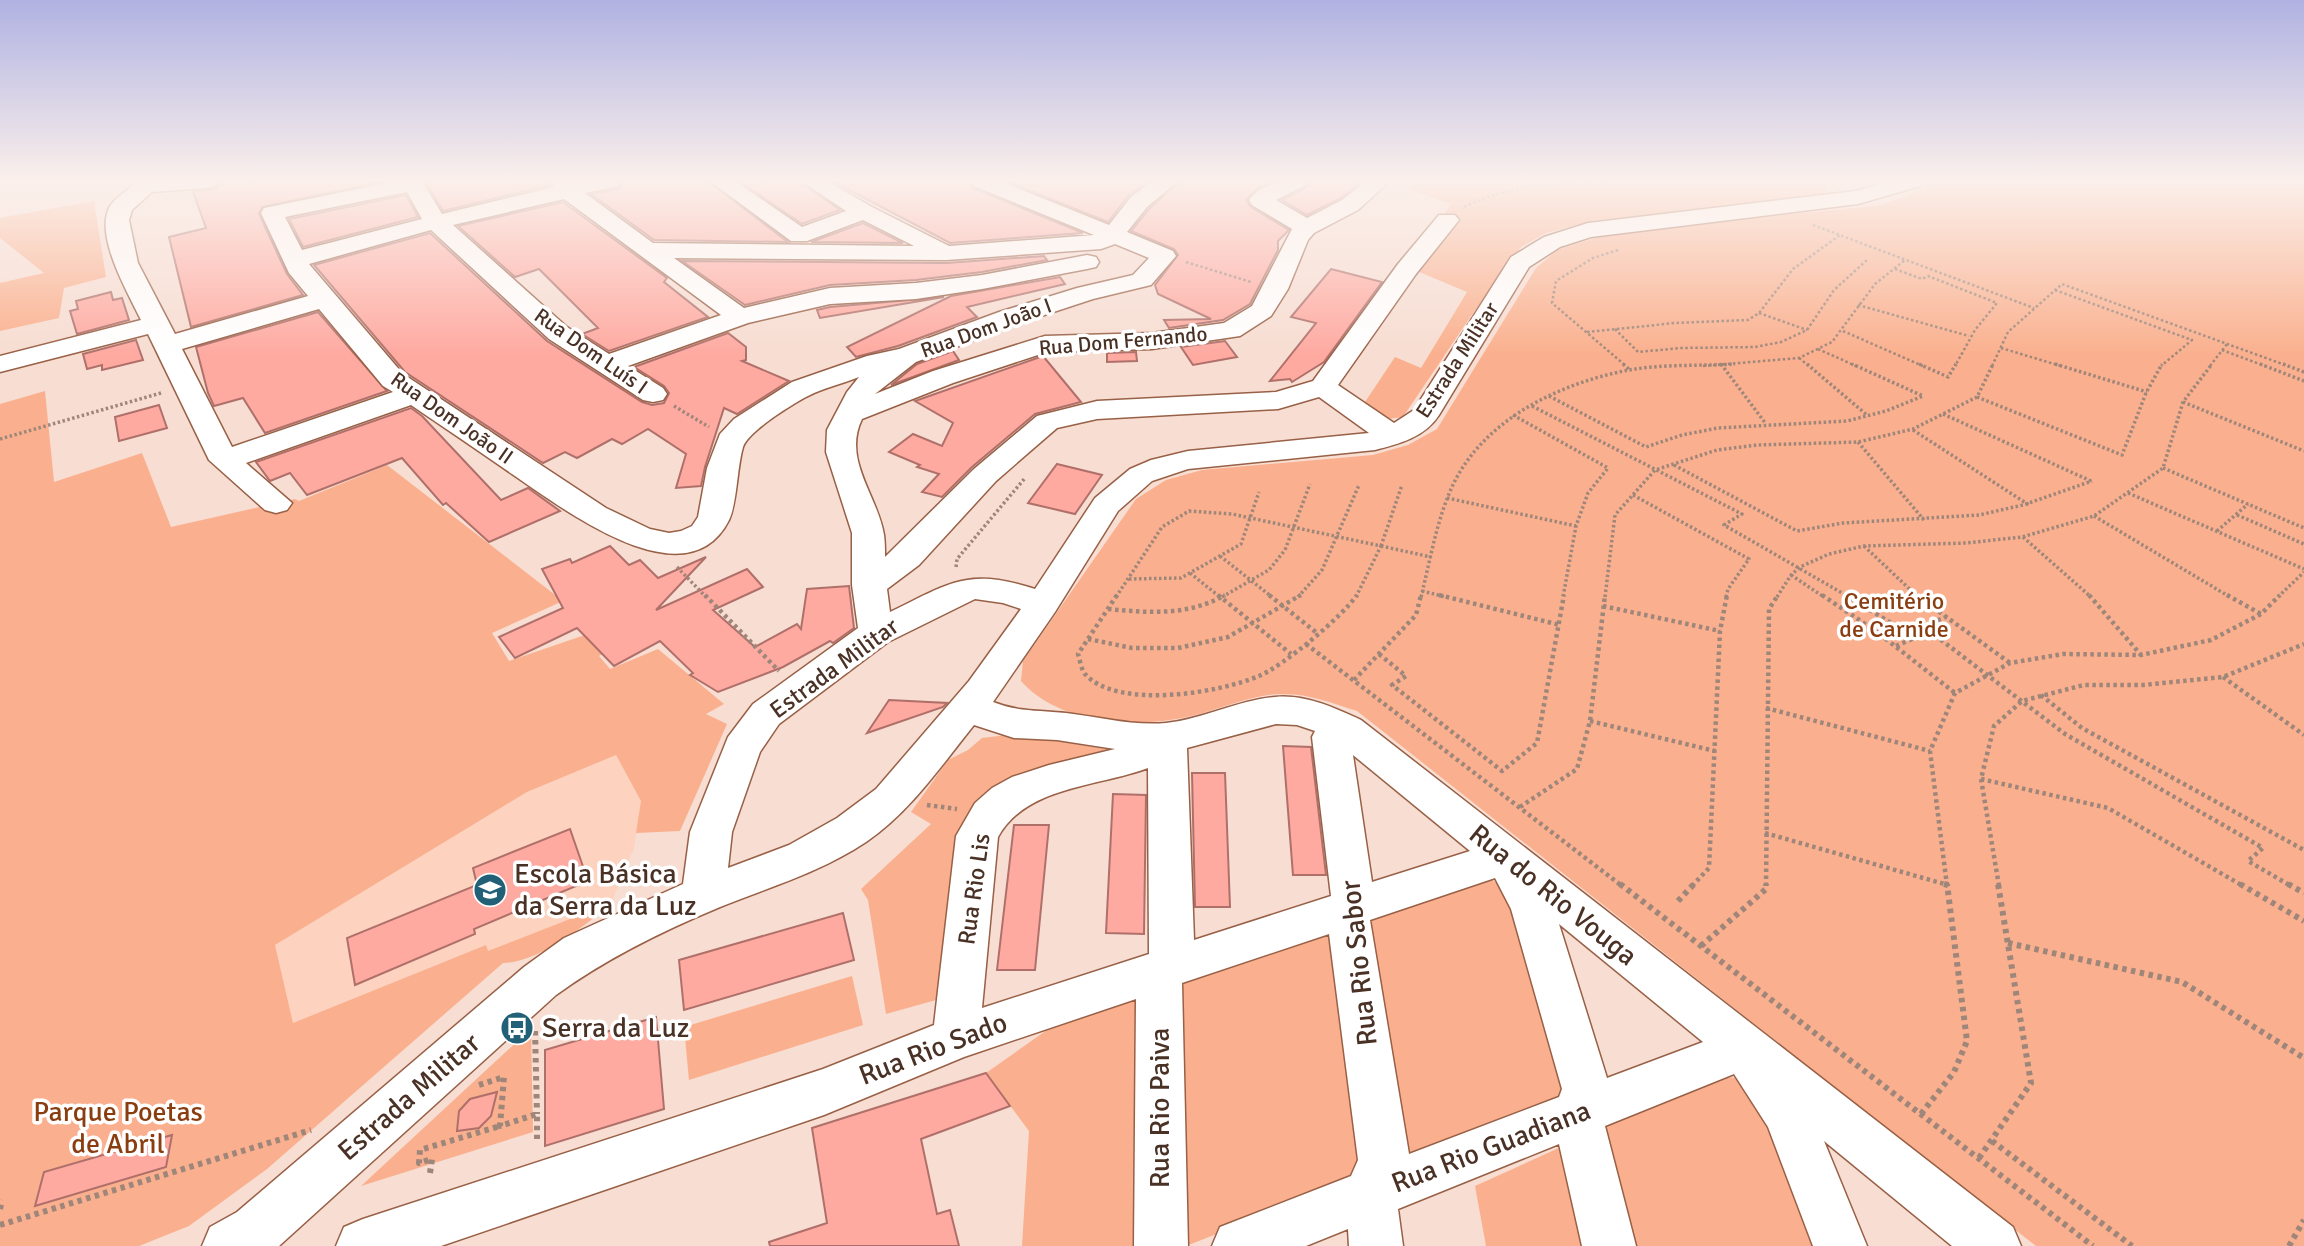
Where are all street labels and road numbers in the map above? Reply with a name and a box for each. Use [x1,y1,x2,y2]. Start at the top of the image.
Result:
street label: Rua Dom João I [917,292,1055,364]
street label: Estrada Militar [1410,297,1504,423]
street label: Rua Dom Luís I [529,302,653,400]
street label: Rua Dom Fernando [1038,321,1208,361]
street label: Rua Dom João II [386,366,518,470]
street label: Estrada Militar [764,611,904,725]
street label: Rua do Rio Vouga [1462,817,1644,973]
street label: Rua Rio Lis [951,831,997,947]
street label: Rua Rio Sabor [1333,878,1385,1048]
street label: Rua Rio Sado [854,1005,1012,1093]
street label: Estrada Militar [331,1026,488,1168]
street label: Rua Rio Paiva [1143,1028,1177,1188]
street label: Rua Rio Guadiana [1387,1093,1595,1201]

